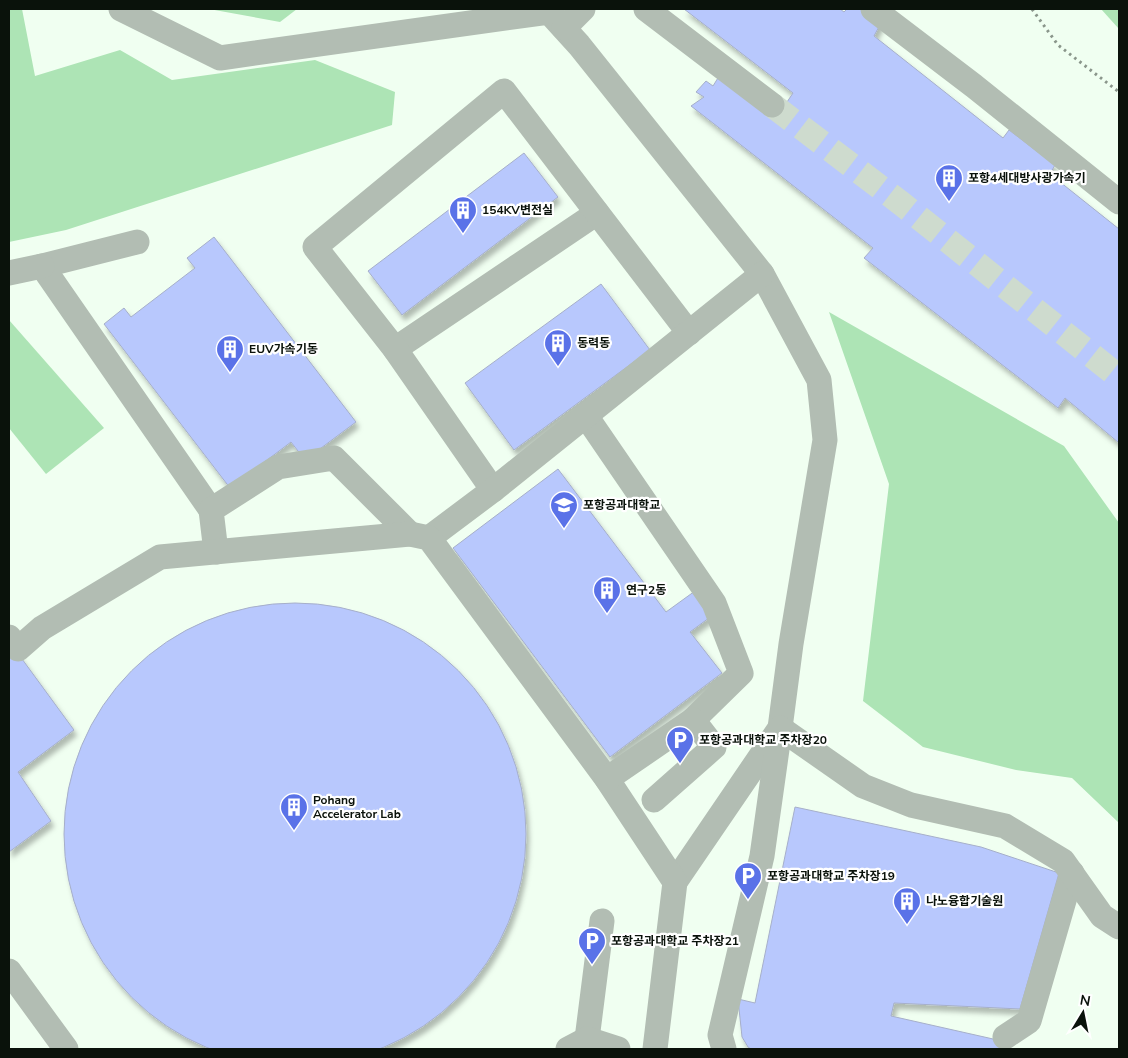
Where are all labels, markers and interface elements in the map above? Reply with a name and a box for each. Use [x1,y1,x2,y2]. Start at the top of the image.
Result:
building icon: 포항4세대방사광가속기 [934,163,964,202]
place label: 포항4세대방사광가속기 [968,170,1086,186]
building icon: 154KV변전실 [448,195,478,234]
place label: 154KV변전실 [482,202,553,218]
building icon: 동력동 [543,328,573,367]
building icon: EUV가속기동 [215,334,245,373]
place label: 동력동 [577,335,610,351]
place label: EUV가속기동 [249,341,318,357]
school or university icon: 포항공과대학교 [549,490,579,529]
place label: 포항공과대학교 [583,497,660,513]
building icon: 연구2동 [592,575,622,614]
place label: 연구2동 [626,582,666,598]
parking icon: 포항공과대학교 주차장20 [665,725,695,764]
place label: 포항공과대학교 주차장20 [699,732,827,748]
building icon: Pohang Accelerator Lab [279,792,309,831]
place label: Pohang Accelerator Lab [313,792,401,822]
parking icon: 포항공과대학교 주차장19 [733,861,763,900]
place label: 포항공과대학교 주차장19 [767,868,895,884]
building icon: 나노융합기술원 [892,886,922,925]
place label: 나노융합기술원 [926,893,1003,909]
parking icon: 포항공과대학교 주차장21 [577,926,607,965]
place label: 포항공과대학교 주차장21 [611,933,739,949]
north arrow [1058,988,1108,1038]
text: N [1078,990,1092,1011]

